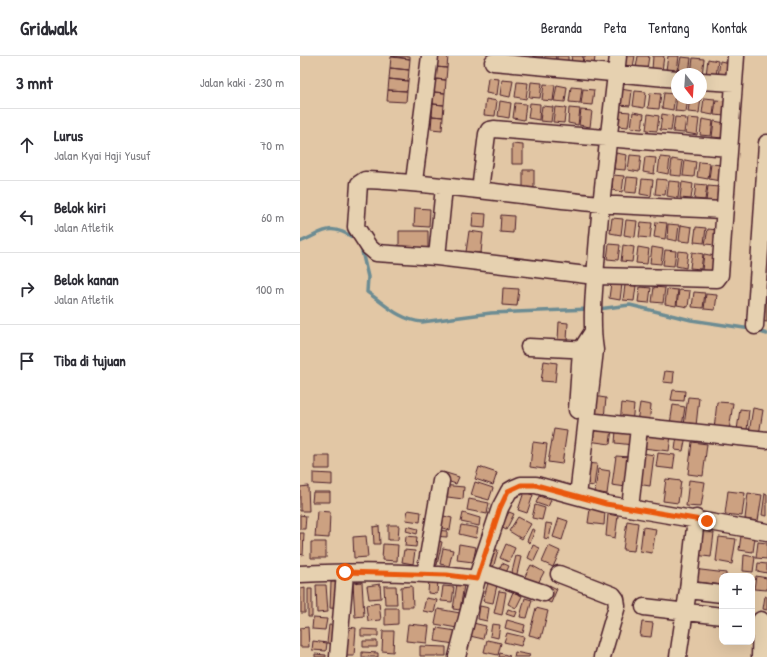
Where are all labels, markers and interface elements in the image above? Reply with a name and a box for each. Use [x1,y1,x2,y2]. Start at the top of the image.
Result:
text: Gridwalk [20,15,77,41]
text: Beranda [541,18,582,37]
text: Peta [604,18,626,37]
text: Tentang [648,18,690,37]
text: Kontak [712,18,747,37]
north arrow [671,68,707,104]
text: 3 mnt [16,71,53,94]
text: Jalan kaki · 230 m [200,73,284,91]
text: Lurus [54,125,83,146]
icon: ahead [16,134,38,156]
text: 70 m [260,136,284,154]
text: Jalan Kyai Haji Yusuf [54,146,151,164]
text: Belok kiri [54,197,106,218]
icon: left [16,206,38,228]
text: 60 m [261,208,284,226]
text: Jalan Atletik [54,218,114,236]
text: Belok kanan [54,269,119,290]
icon: right [16,278,38,300]
text: 100 m [256,280,284,298]
text: Jalan Atletik [54,290,114,308]
icon: arrive [16,350,38,372]
text: Tiba di tujuan [54,350,126,371]
route end [698,512,716,530]
route start [336,563,354,581]
map controls [719,573,755,645]
button: + [719,573,755,609]
button: − [719,609,755,645]

